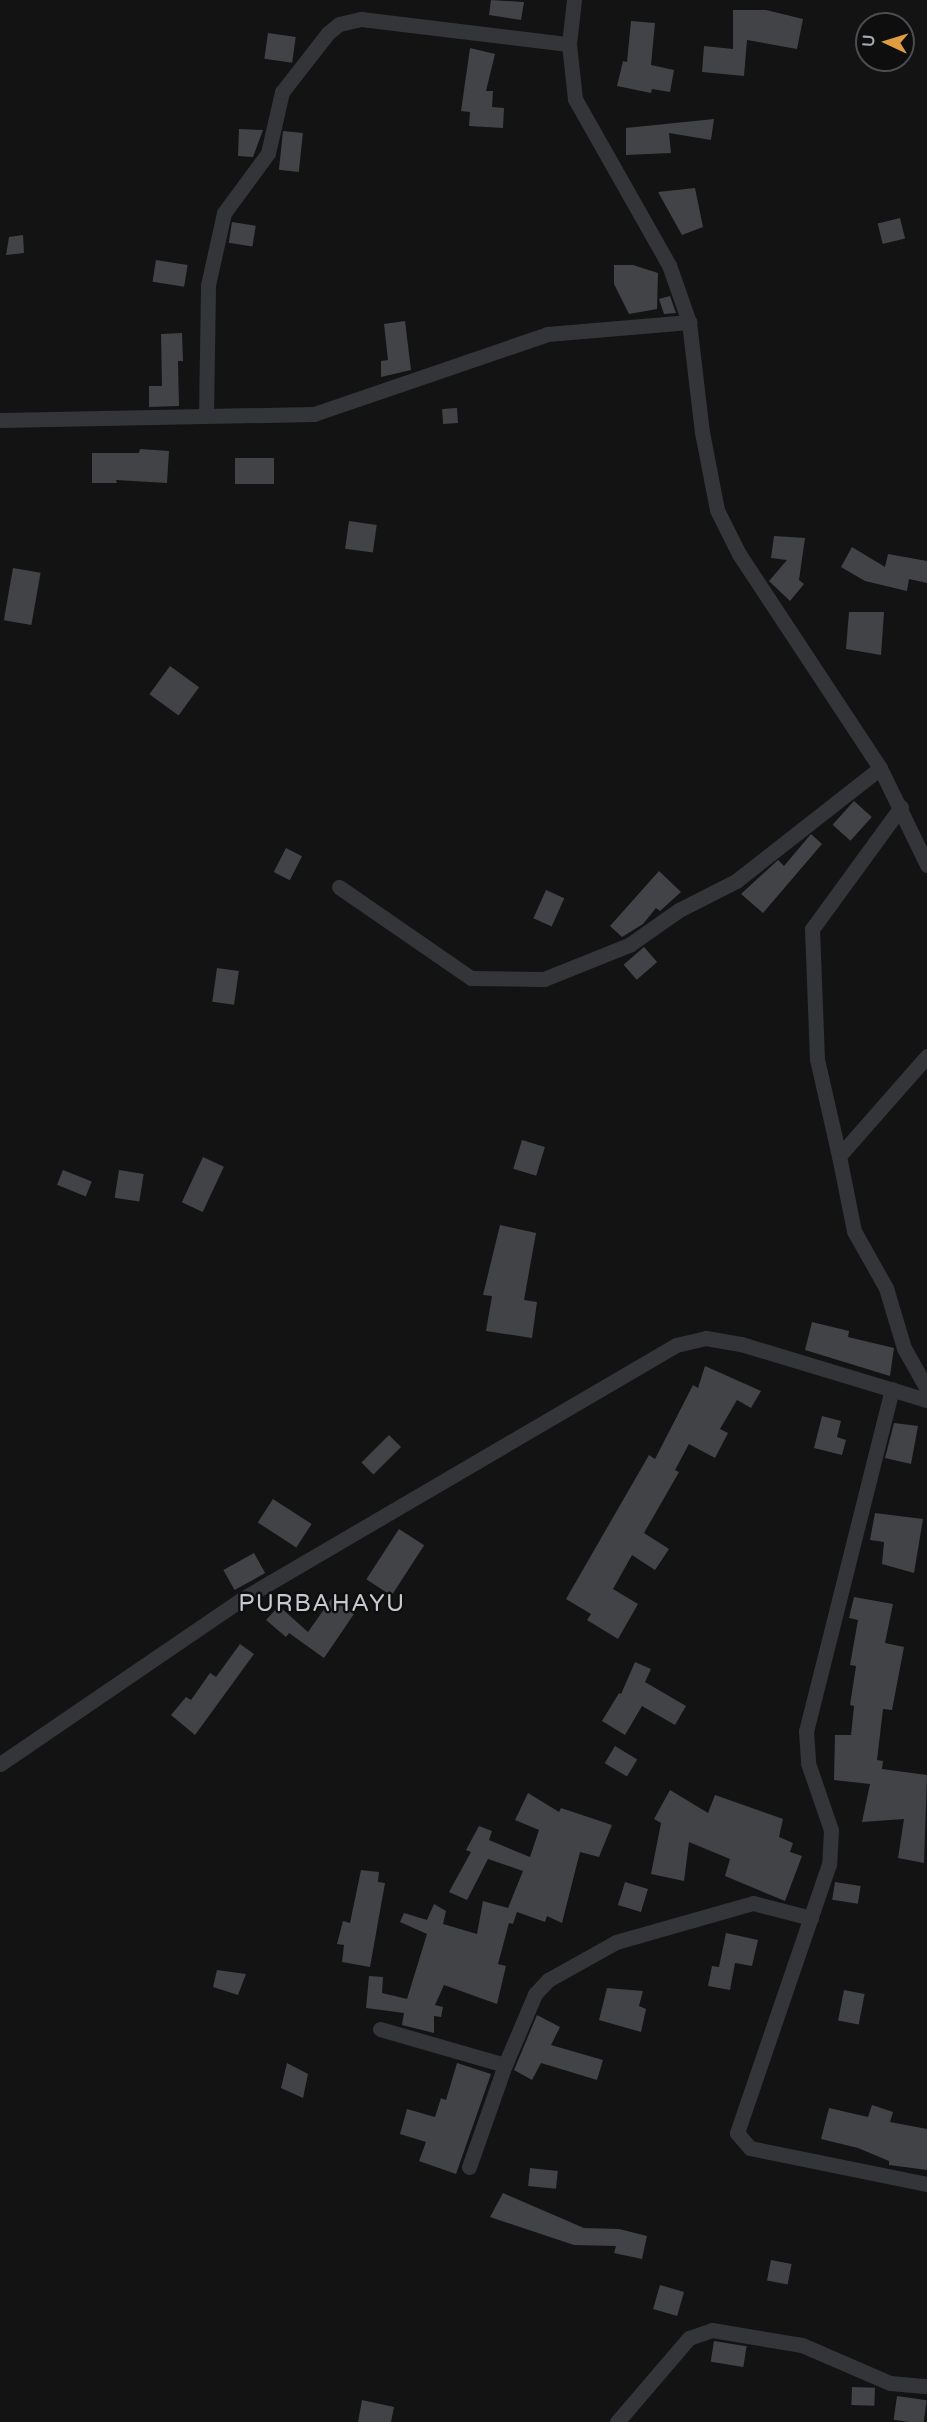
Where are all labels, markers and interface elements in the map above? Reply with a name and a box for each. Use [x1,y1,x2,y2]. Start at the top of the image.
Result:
north arrow [855,12,915,72]
text: U [859,34,879,48]
district label: PURBAHAYU [238,1590,406,1618]

